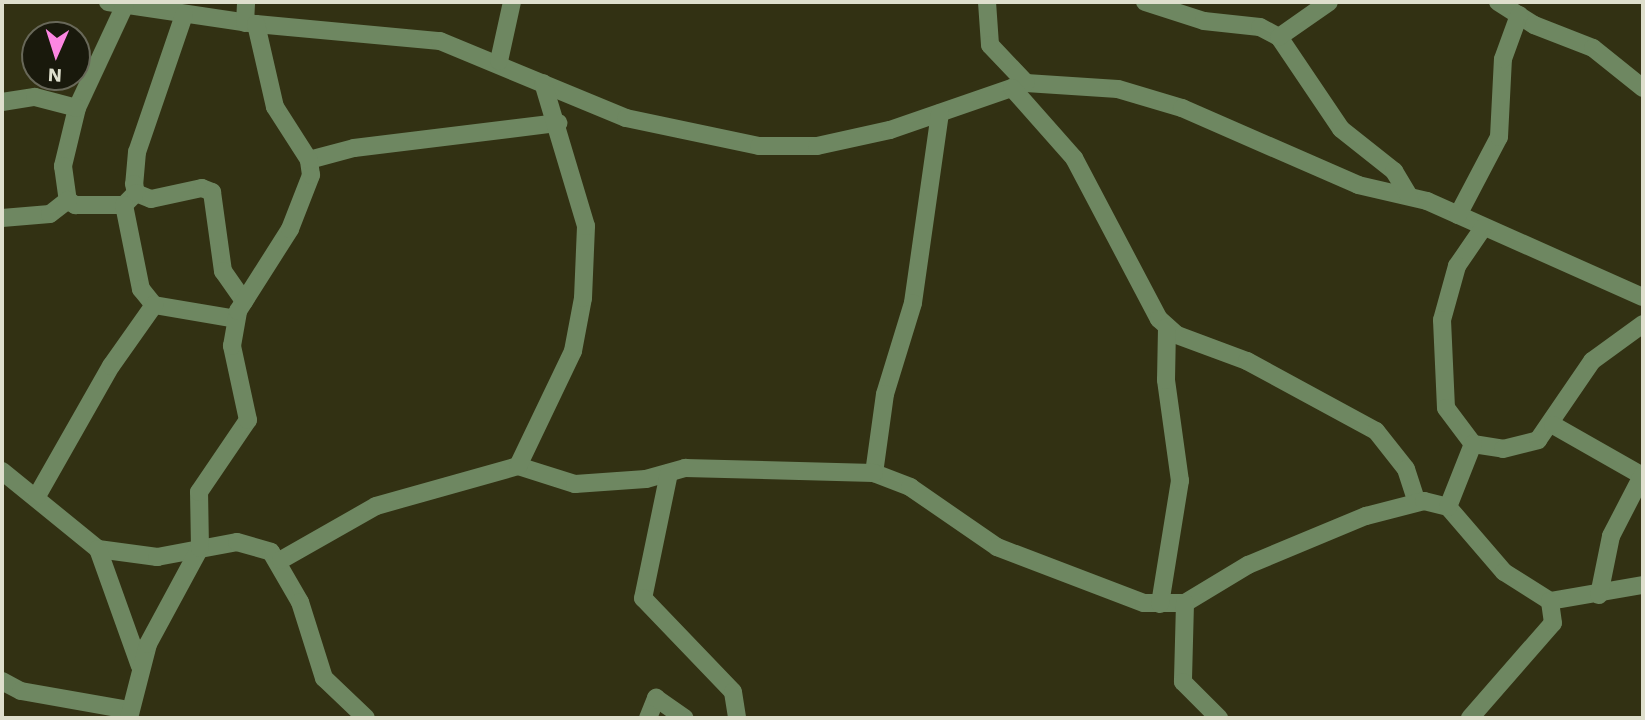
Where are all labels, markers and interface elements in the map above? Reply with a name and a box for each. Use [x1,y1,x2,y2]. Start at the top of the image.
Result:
north arrow [21,21,91,91]
text: N [47,64,63,87]

